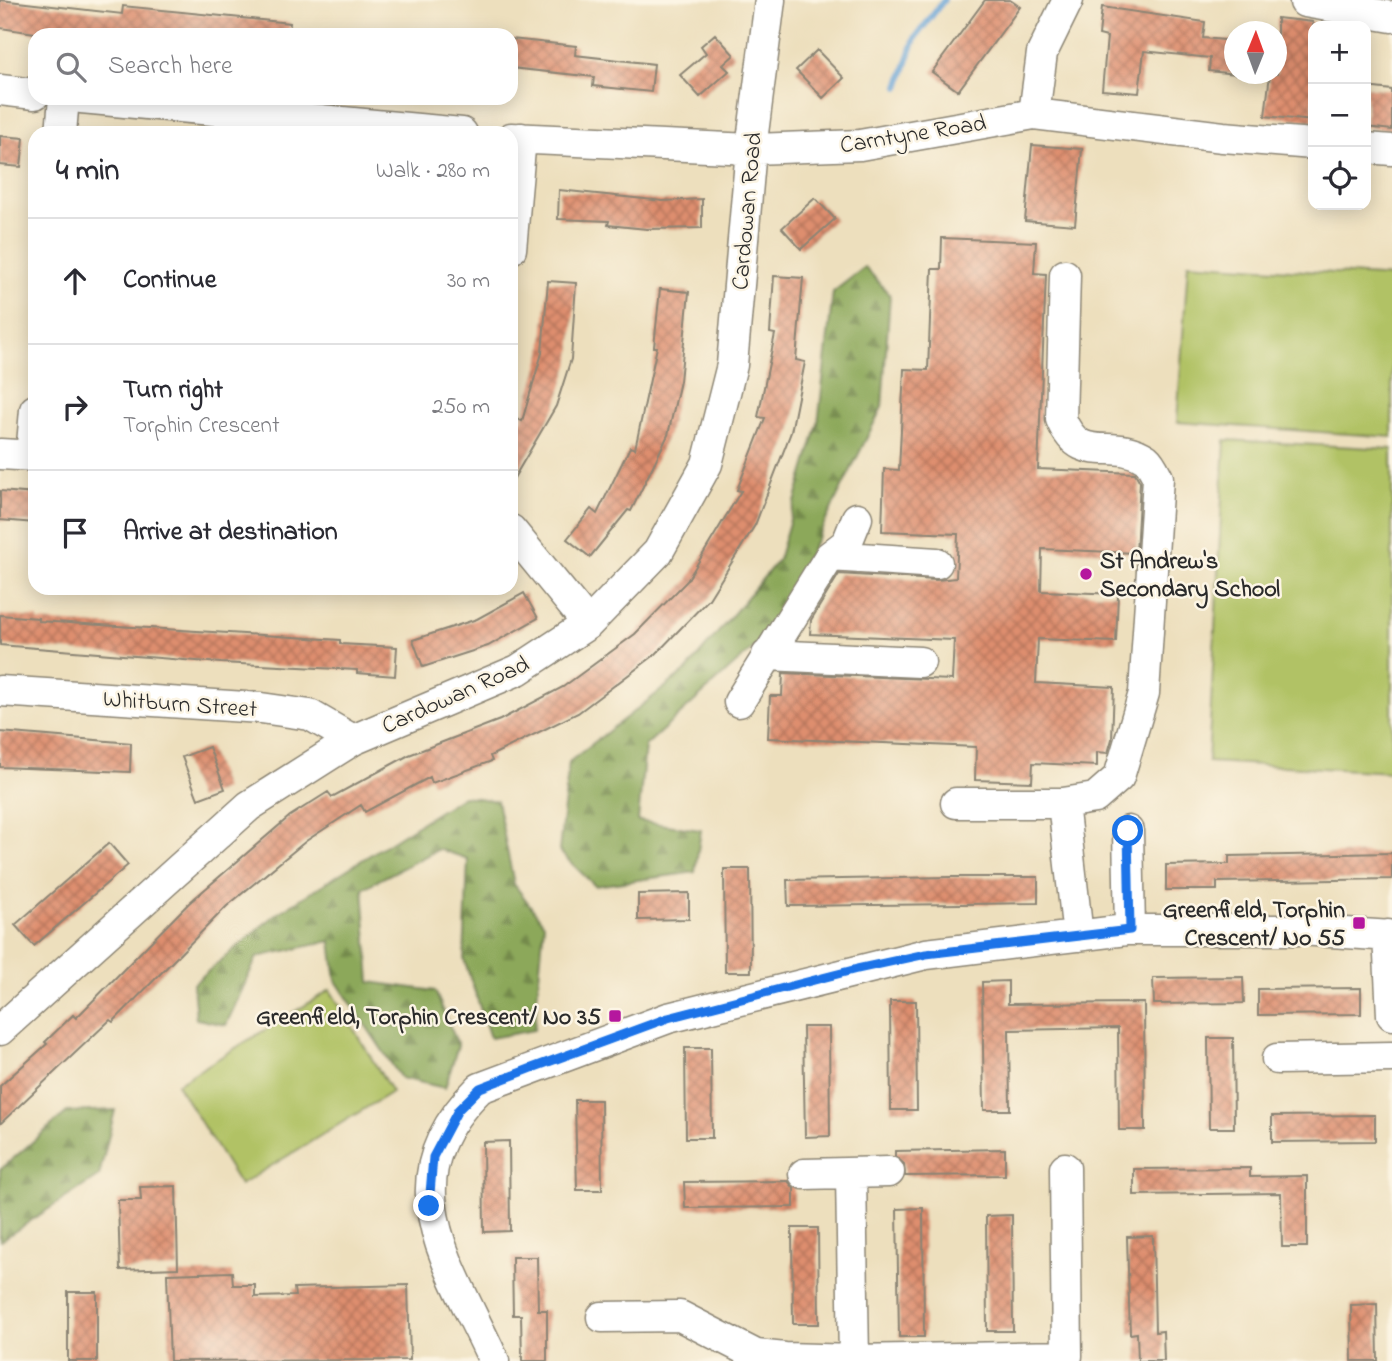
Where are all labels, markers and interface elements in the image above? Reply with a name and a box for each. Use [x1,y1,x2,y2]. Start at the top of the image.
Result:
north arrow [1224,21,1287,84]
map controls [1308,21,1371,210]
button: + [1308,21,1371,84]
search box [28,28,518,105]
icon: search [52,48,90,86]
text: Search here [108,48,233,86]
button: − [1308,84,1371,147]
street label: Carntyne Road [838,107,990,165]
street label: Cardowan Road [724,130,773,292]
button: locate [1308,147,1371,210]
text: 4 min [56,150,119,194]
text: Walk · 280 m [376,155,490,188]
icon: ahead [56,262,94,300]
text: Continue [123,262,216,300]
text: 30 m [447,265,490,298]
text: Turn right [123,372,223,410]
icon: right [56,388,94,426]
text: 250 m [432,391,490,424]
text: Torphin Crescent [123,410,280,443]
icon: arrive [56,514,94,552]
text: Arrive at destination [123,514,338,552]
place label: St Andrew's Secondary School [1100,545,1280,609]
marker: St Andrew's Secondary School [1078,566,1094,582]
street label: Cardowan Road [377,648,536,744]
street label: Whitburn Street [102,683,258,728]
route start [1112,815,1143,846]
place label: Greenfield, Torphin Crescent/ No 55 [1163,894,1345,957]
marker: Greenfield, Torphin Crescent/ No 55 [1351,915,1367,931]
place label: Greenfield, Torphin Crescent/ No 35 [256,1001,601,1036]
marker: Greenfield, Torphin Crescent/ No 35 [607,1008,623,1024]
route end [413,1190,444,1221]

